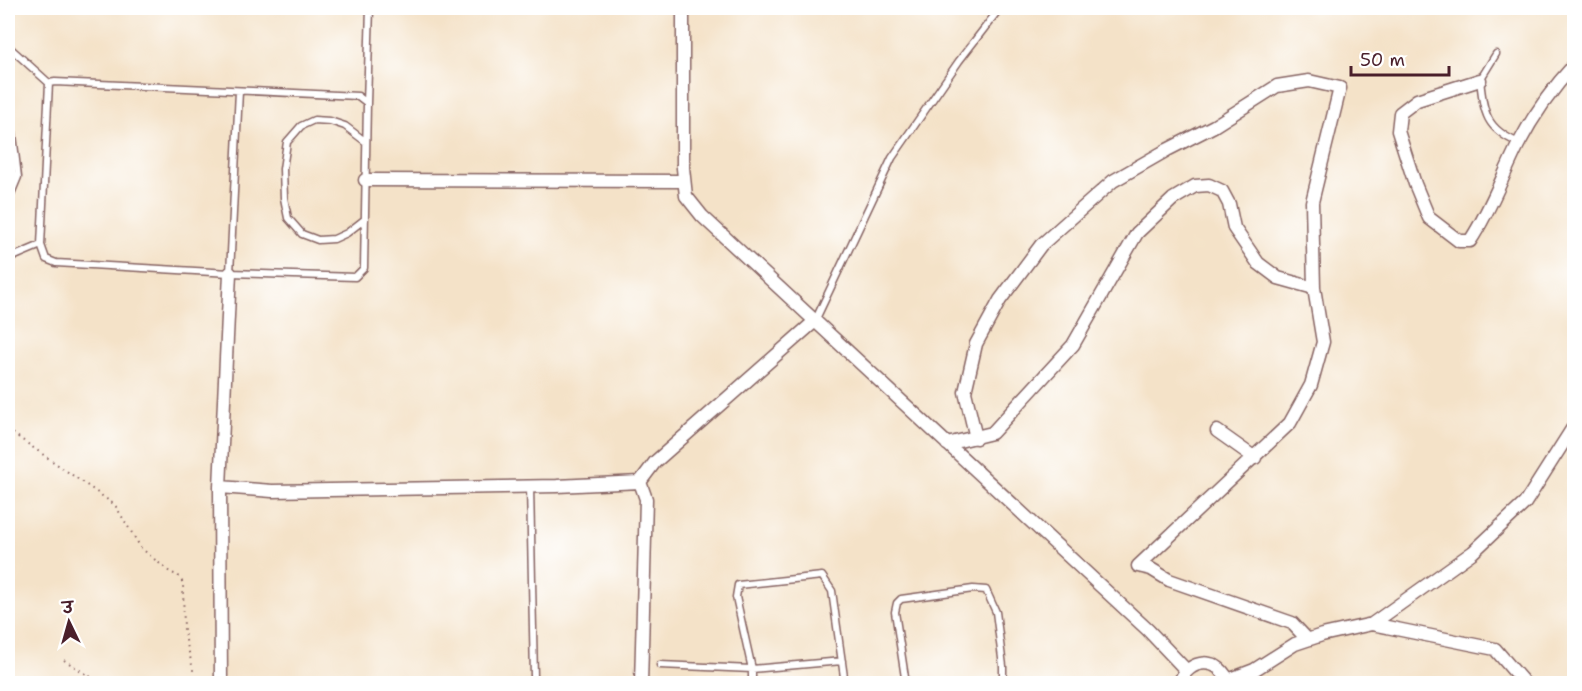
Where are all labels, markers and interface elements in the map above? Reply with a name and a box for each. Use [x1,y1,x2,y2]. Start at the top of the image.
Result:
scale bar [1351,39,1448,77]
text: 50 m [1360,48,1405,72]
north arrow [39,592,99,652]
text: उ [60,597,75,619]

